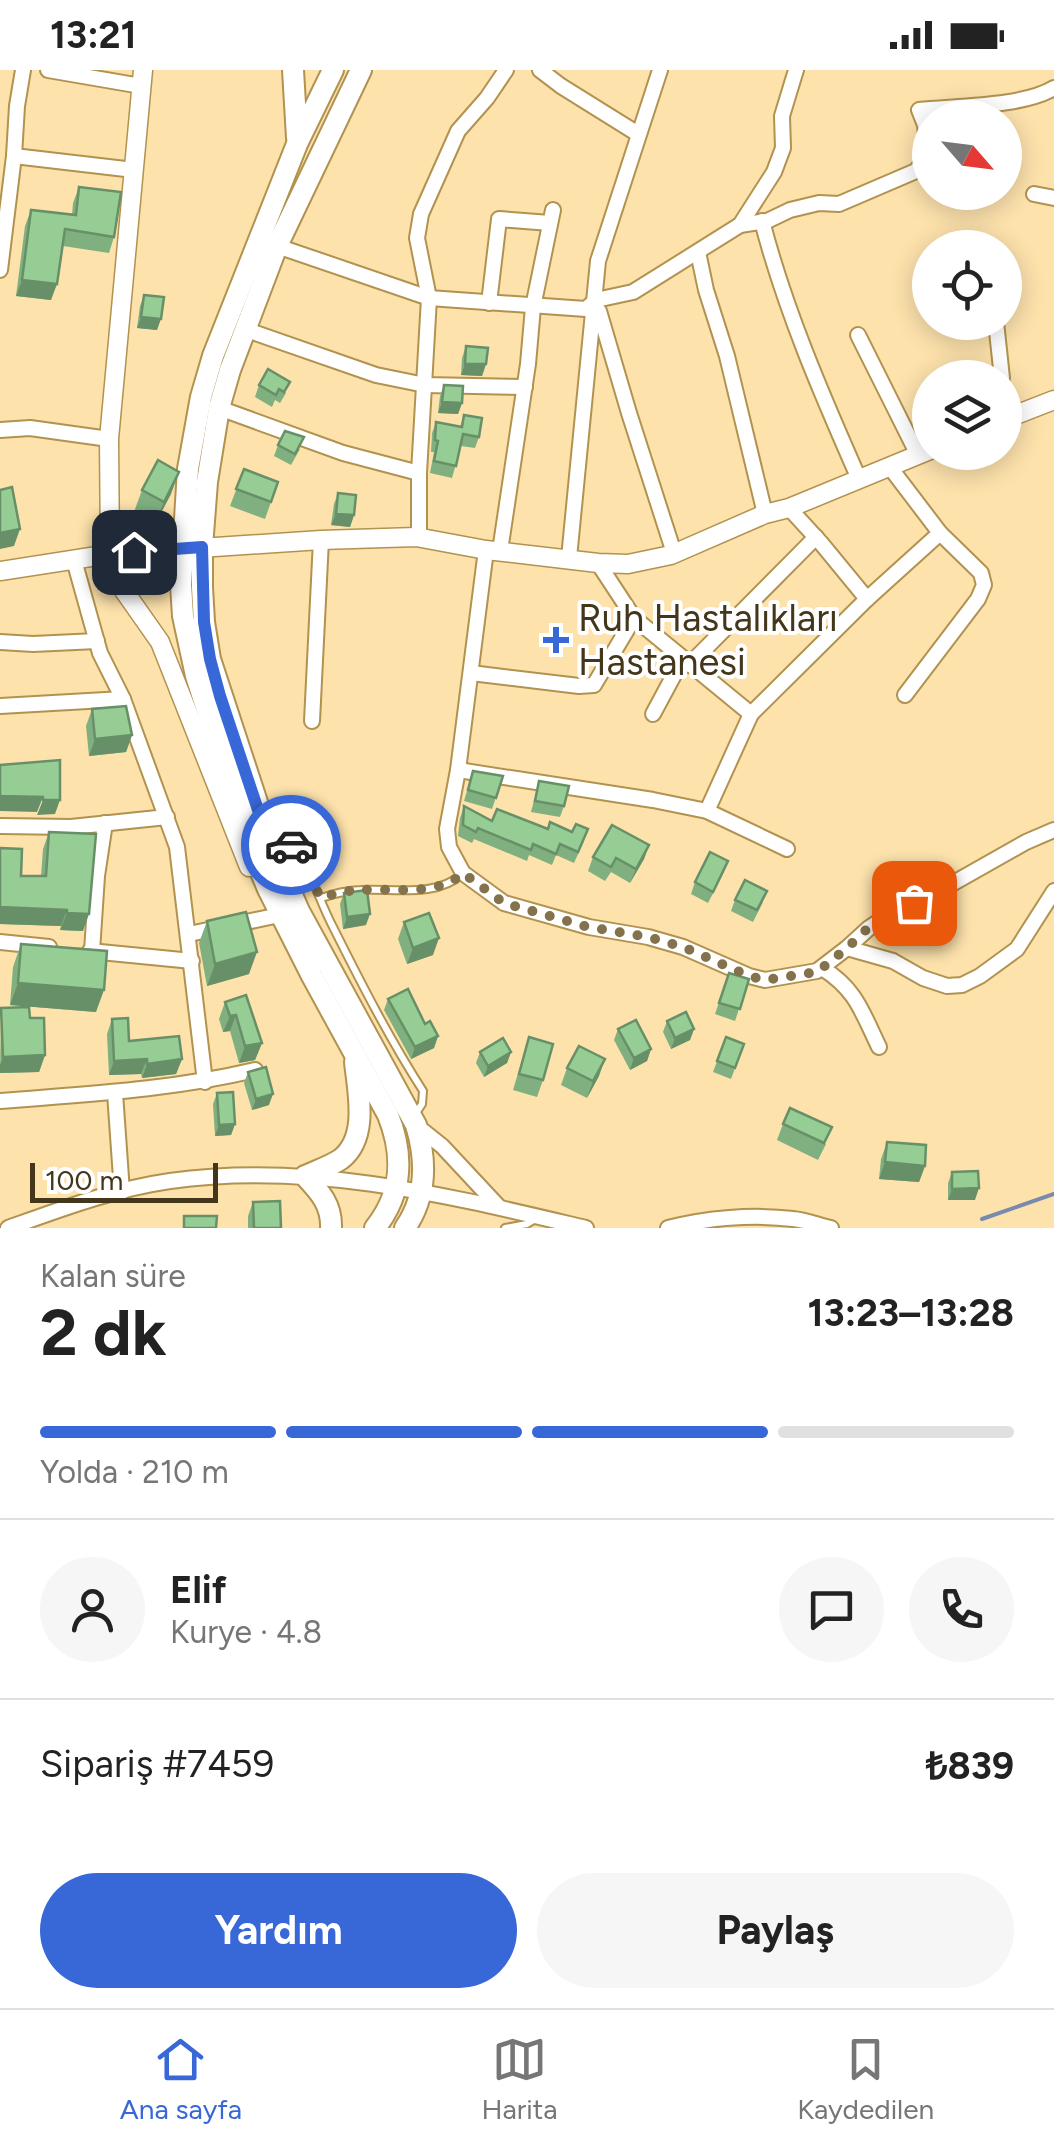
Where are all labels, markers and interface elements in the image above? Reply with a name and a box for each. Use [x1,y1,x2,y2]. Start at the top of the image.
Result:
text: 13:21 [50,12,137,58]
north arrow [912,100,1022,210]
map controls [912,100,1022,470]
button: locate [912,230,1022,340]
button: layers [912,360,1022,470]
pin [92,510,177,595]
icon: home [107,525,162,580]
place label: Ruh Hastalıkları Hastanesi [578,595,838,685]
marker: Ruh Hastalıkları Hastanesi [543,627,569,653]
courier [241,795,341,895]
icon: car [264,818,319,873]
pin [872,861,957,946]
icon: bag [887,876,942,931]
scale bar [30,1158,218,1202]
text: 100 m [45,1163,123,1197]
text: Kalan süre [40,1257,186,1295]
text: 13:23–13:28 [808,1290,1014,1336]
text: 2 dk [40,1293,167,1371]
text: Yolda · 210 m [40,1453,229,1491]
button: person [40,1557,145,1662]
button: chat [779,1557,884,1662]
button: phone [909,1557,1014,1662]
text: Elif [170,1567,227,1613]
text: Kurye · 4.8 [170,1613,322,1651]
text: Sipariş #7459 [40,1741,274,1787]
text: ₺839 [926,1743,1014,1789]
button: Yardım [40,1873,517,1988]
button: Paylaş [537,1873,1014,1988]
tab: Ana sayfa [120,2032,242,2126]
tab: Harita [482,2032,558,2126]
tab: Kaydedilen [797,2032,934,2126]

